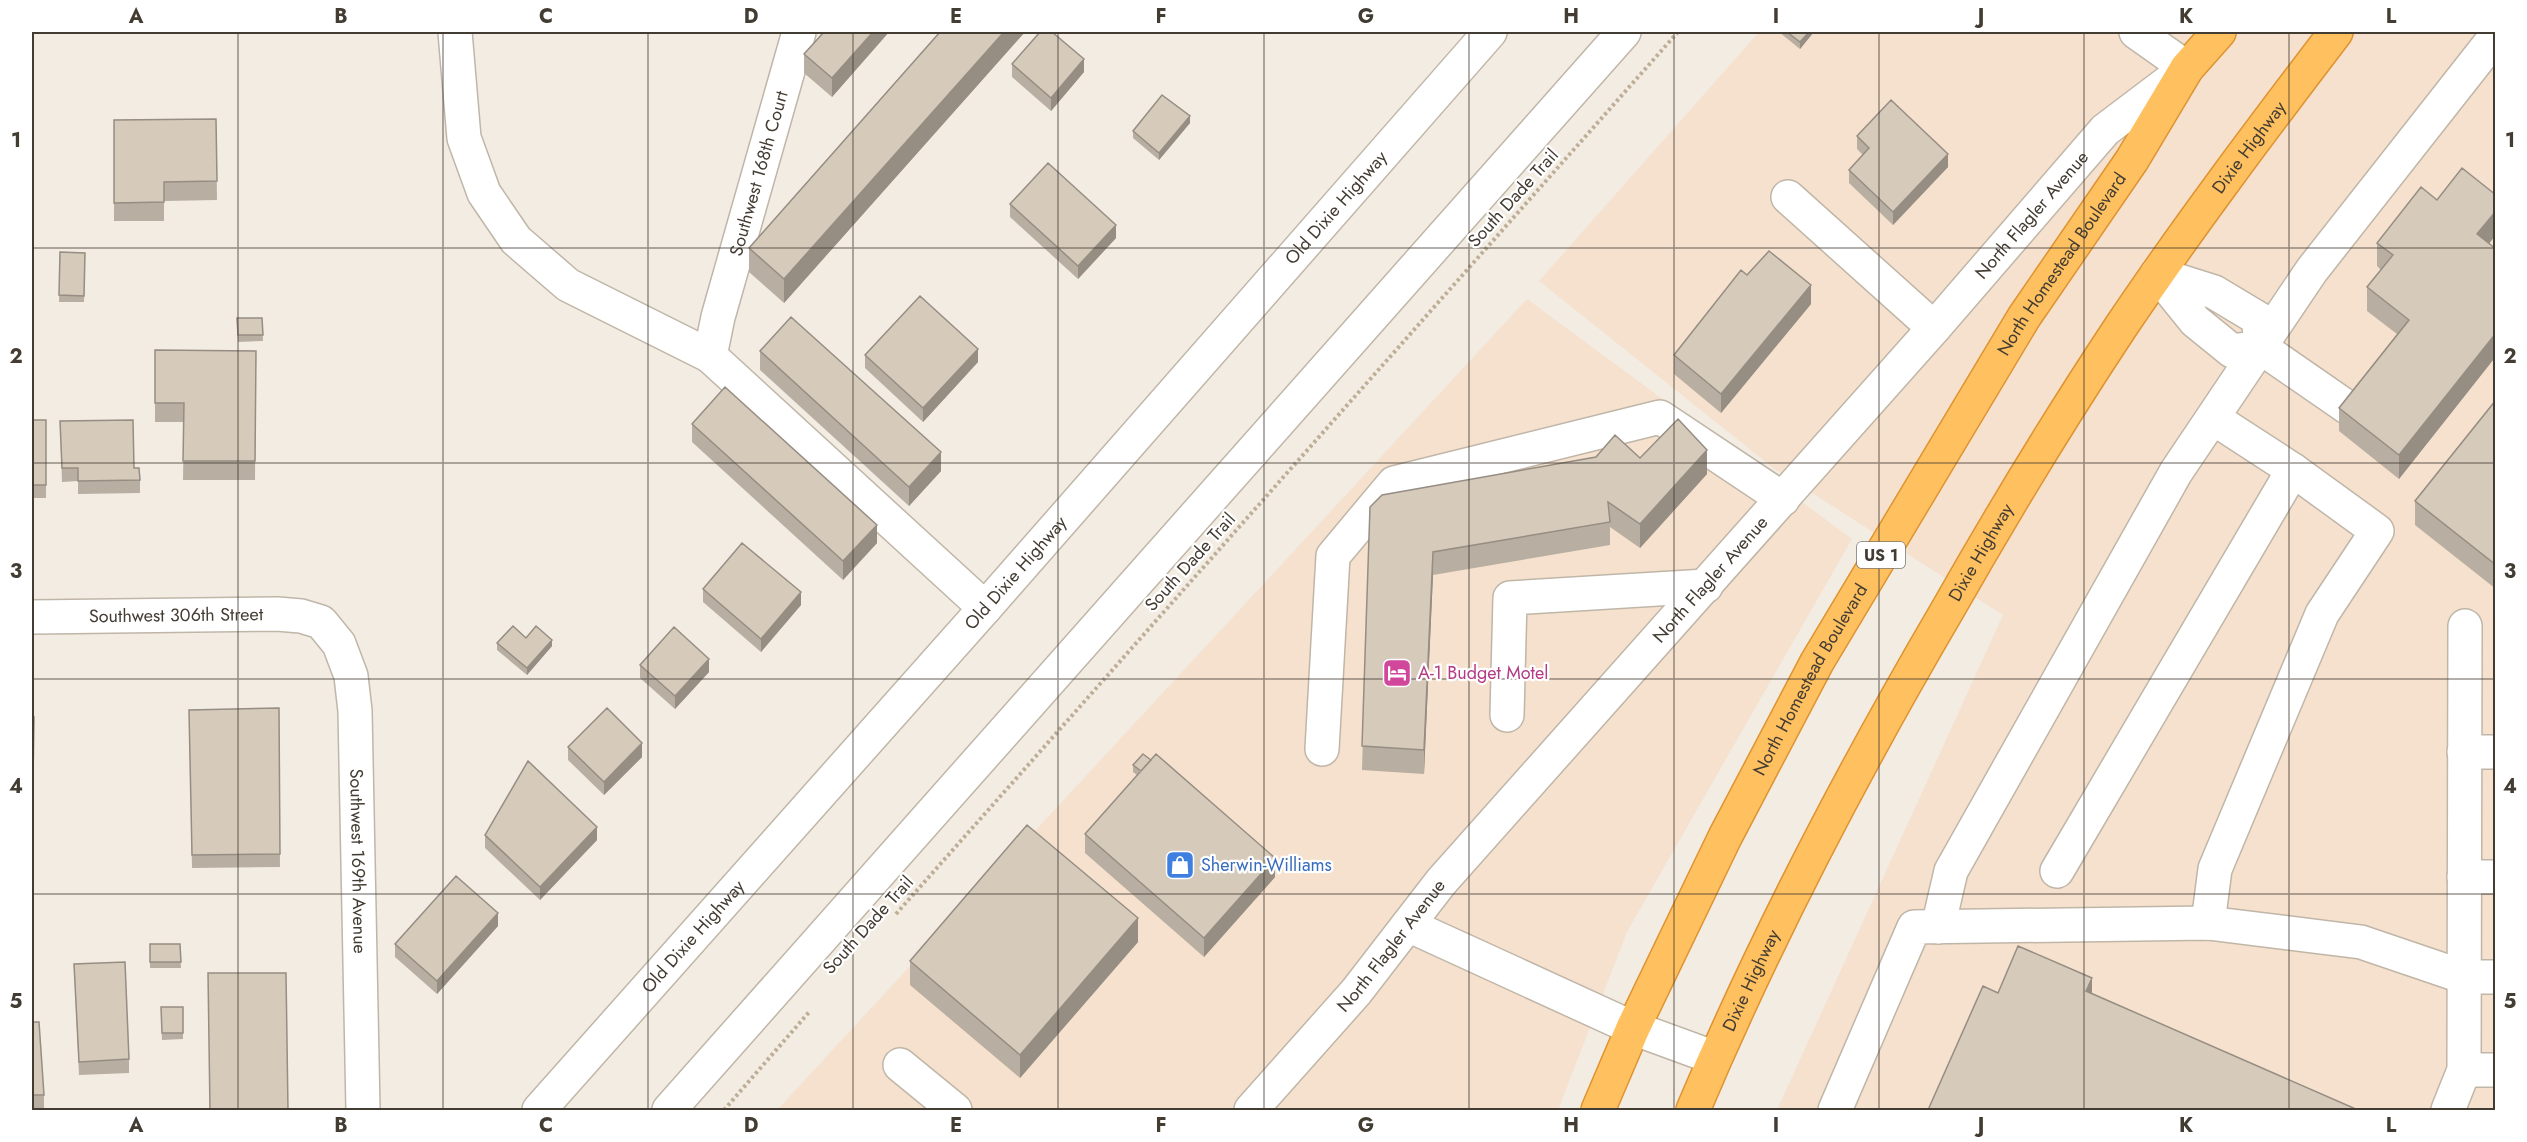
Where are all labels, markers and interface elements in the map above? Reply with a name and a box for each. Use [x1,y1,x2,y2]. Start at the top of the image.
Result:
text: A [128,2,144,31]
text: B [334,2,348,31]
text: C [539,2,553,31]
text: D [744,2,758,31]
text: E [950,2,962,31]
text: F [1155,2,1167,31]
text: G [1358,2,1374,31]
text: H [1563,2,1579,31]
text: I [1773,2,1779,31]
text: J [1974,2,1984,31]
text: K [2179,2,2193,31]
text: L [2386,2,2397,31]
street label: Southwest 168th Court [723,87,795,259]
street label: Dixie Highway [2206,95,2292,199]
text: 1 [11,126,21,155]
text: 1 [2505,126,2515,155]
street label: South Dade Trail [1462,143,1564,253]
street label: Old Dixie Highway [1279,145,1393,270]
street label: North Flagler Avenue [1969,145,2095,285]
street label: North Homestead Boulevard [1991,167,2133,361]
text: 2 [9,342,23,371]
text: 2 [2503,342,2517,371]
street label: Dixie Highway [1942,498,2020,606]
street label: South Dade Trail [1139,507,1241,617]
street label: Old Dixie Highway [958,510,1073,636]
street label: North Flagler Avenue [1647,510,1774,649]
road number: US 1 [1857,542,1905,568]
text: 3 [10,557,22,586]
text: 3 [2504,557,2516,586]
street label: North Homestead Boulevard [1746,579,1874,780]
street label: Southwest 306th Street [89,601,264,629]
hotel icon: A-1 Budget Motel [1381,657,1413,689]
place label: A-1 Budget Motel [1418,660,1548,686]
street label: Southwest 169th Avenue [343,768,373,954]
text: 4 [9,772,23,801]
text: 4 [2503,772,2517,801]
shop icon: Sherwin-Williams [1164,849,1196,881]
place label: Sherwin-Williams [1201,852,1332,878]
street label: South Dade Trail [817,870,919,980]
street label: Old Dixie Highway [636,874,751,999]
street label: North Flagler Avenue [1331,874,1451,1018]
street label: Dixie Highway [1716,925,1786,1036]
text: 5 [10,987,23,1016]
text: 5 [2504,987,2517,1016]
text: A [128,1111,144,1140]
text: B [334,1111,348,1140]
text: C [539,1111,553,1140]
text: D [744,1111,758,1140]
text: E [950,1111,962,1140]
text: F [1155,1111,1167,1140]
text: G [1358,1111,1374,1140]
text: H [1563,1111,1579,1140]
text: I [1773,1111,1779,1140]
text: J [1974,1111,1984,1140]
text: K [2179,1111,2193,1140]
text: L [2386,1111,2397,1140]

